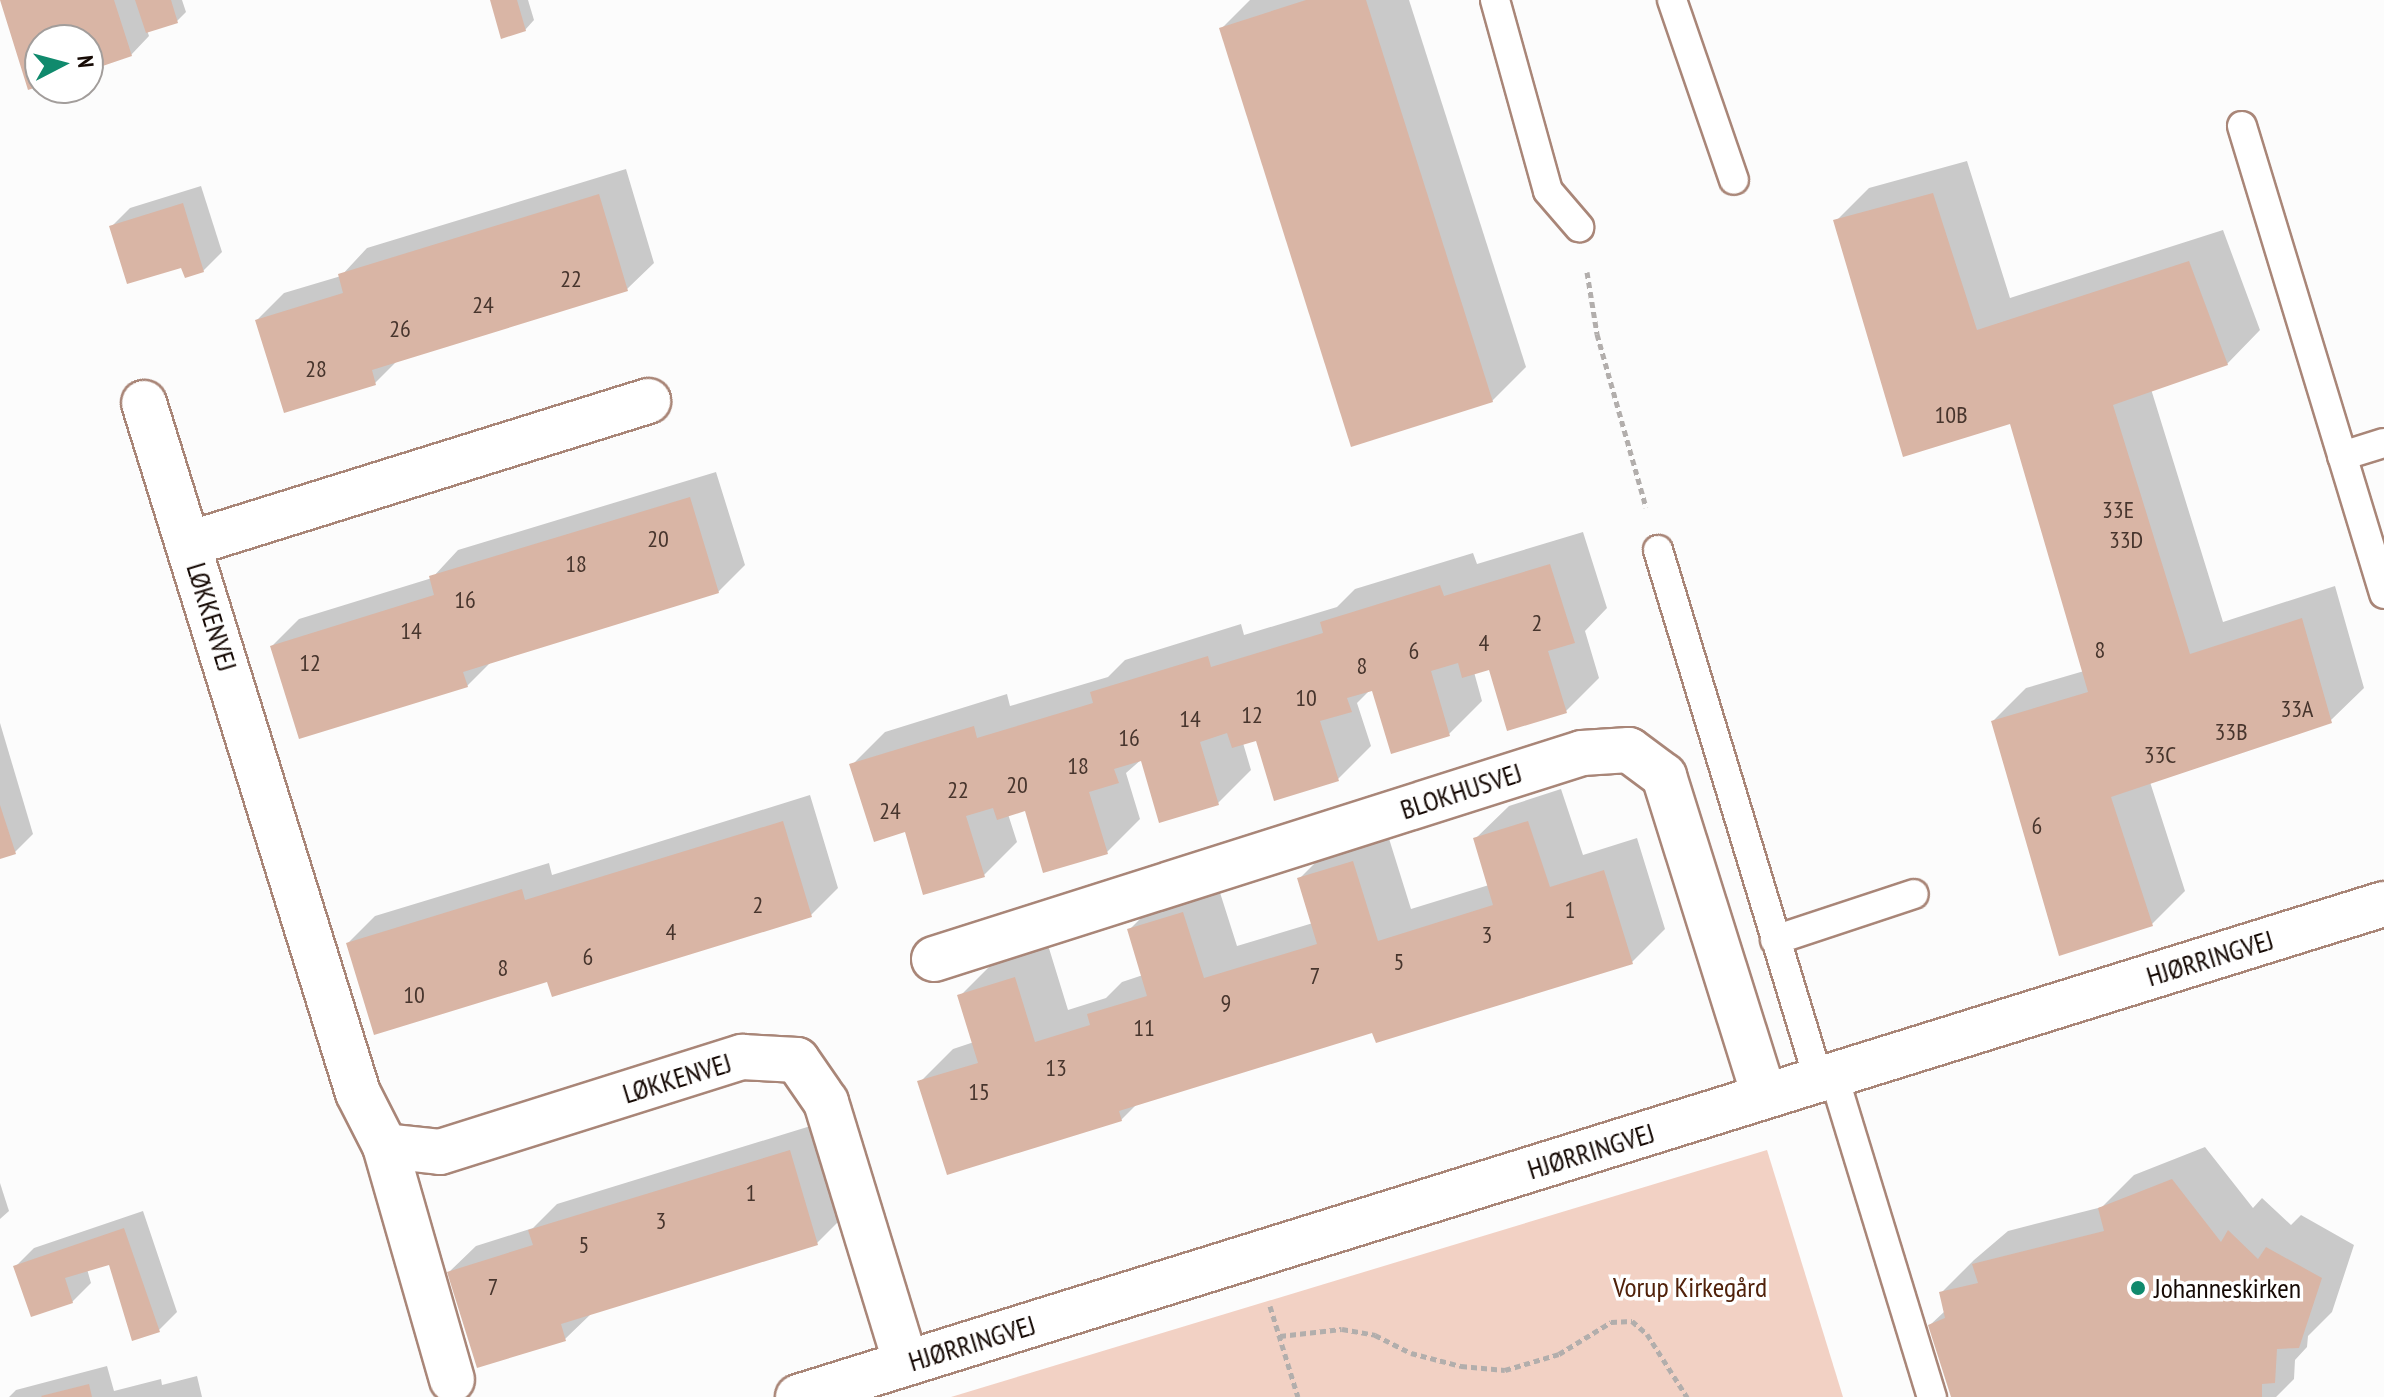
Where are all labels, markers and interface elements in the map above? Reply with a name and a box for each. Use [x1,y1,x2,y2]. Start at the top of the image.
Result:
north arrow [24,24,104,104]
text: N [71,54,100,69]
house number: 22 [560,265,582,293]
house number: 24 [472,291,494,319]
house number: 26 [389,315,411,343]
house number: 28 [305,355,327,383]
house number: 10B [1935,401,1967,429]
house number: 33E [2102,496,2134,524]
house number: 20 [647,525,669,553]
house number: 33D [2109,526,2143,554]
house number: 18 [565,550,587,578]
street label: LØKKENVEJ [180,559,244,675]
house number: 16 [454,586,476,614]
house number: 2 [1532,609,1542,637]
house number: 14 [400,617,422,645]
house number: 4 [1479,629,1489,657]
house number: 8 [2095,636,2105,664]
house number: 6 [1409,637,1419,665]
house number: 12 [299,649,321,677]
house number: 8 [1357,652,1367,680]
house number: 10 [1295,684,1317,712]
house number: 33A [2281,695,2313,723]
house number: 12 [1241,701,1263,729]
house number: 14 [1179,705,1201,733]
house number: 33B [2215,718,2247,746]
house number: 16 [1118,724,1140,752]
house number: 33C [2144,741,2176,769]
house number: 18 [1067,752,1089,780]
street label: BLOKHUSVEJ [1396,756,1526,826]
house number: 20 [1006,771,1028,799]
house number: 22 [947,776,969,804]
house number: 24 [879,797,901,825]
house number: 6 [2032,812,2042,840]
house number: 2 [753,891,763,919]
house number: 1 [1565,896,1575,924]
house number: 4 [666,918,676,946]
house number: 3 [1482,921,1492,949]
street label: HJØRRINGVEJ [2142,923,2278,993]
house number: 6 [583,943,593,971]
house number: 5 [1394,948,1404,976]
house number: 8 [498,954,508,982]
house number: 7 [1310,962,1320,990]
house number: 10 [403,981,425,1009]
house number: 9 [1221,989,1231,1017]
house number: 11 [1133,1014,1155,1042]
street label: LØKKENVEJ [619,1046,735,1110]
house number: 13 [1045,1054,1067,1082]
house number: 15 [968,1078,990,1106]
street label: HJØRRINGVEJ [1523,1116,1659,1186]
house number: 1 [746,1179,756,1207]
house number: 3 [656,1207,666,1235]
house number: 5 [579,1231,589,1259]
park label: Vorup Kirkegård [1613,1270,1767,1304]
place label: Johanneskirken [2154,1271,2301,1305]
house number: 7 [488,1273,498,1301]
marker: Johanneskirken [2129,1279,2147,1297]
street label: HJØRRINGVEJ [904,1308,1040,1378]

